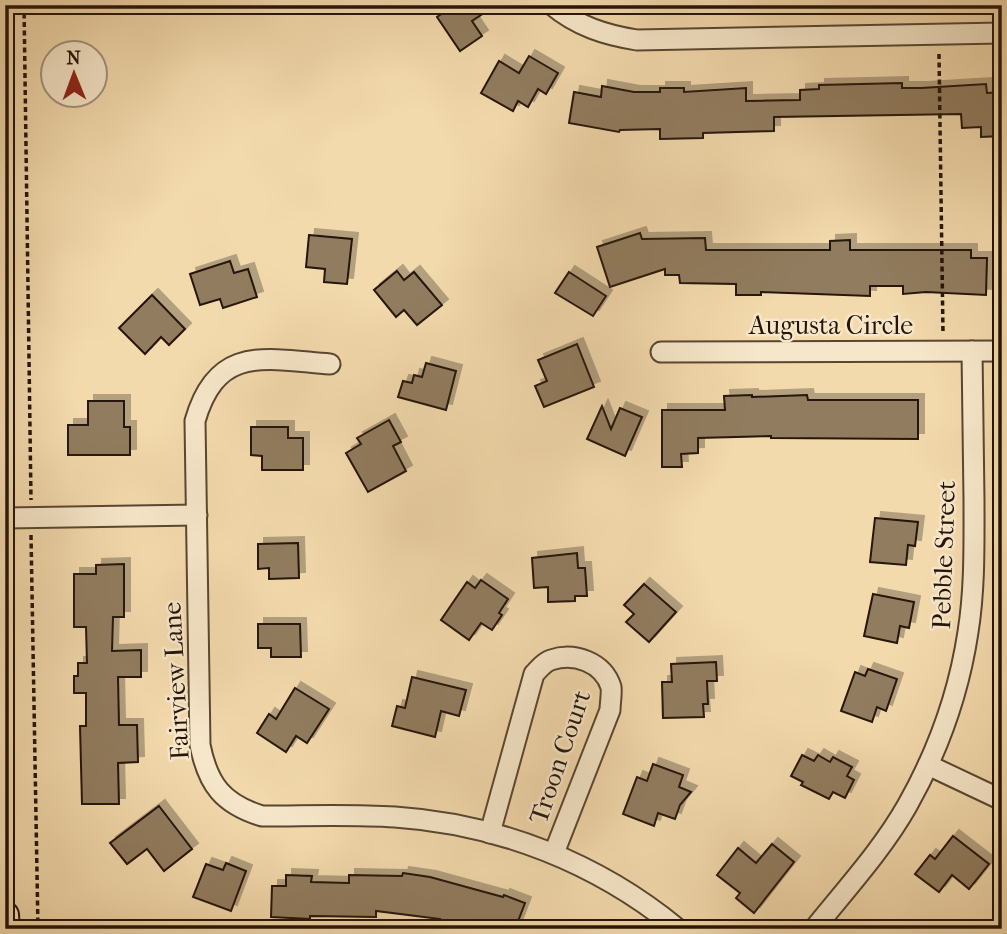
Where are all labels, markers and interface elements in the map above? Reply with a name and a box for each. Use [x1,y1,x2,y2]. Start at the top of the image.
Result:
north arrow [38,38,108,108]
text: N [66,47,82,69]
street label: Augusta Circle [748,310,913,341]
street label: Pebble Street [926,479,962,630]
street label: Fairview Lane [156,601,196,761]
street label: Troon Court [523,685,598,828]

